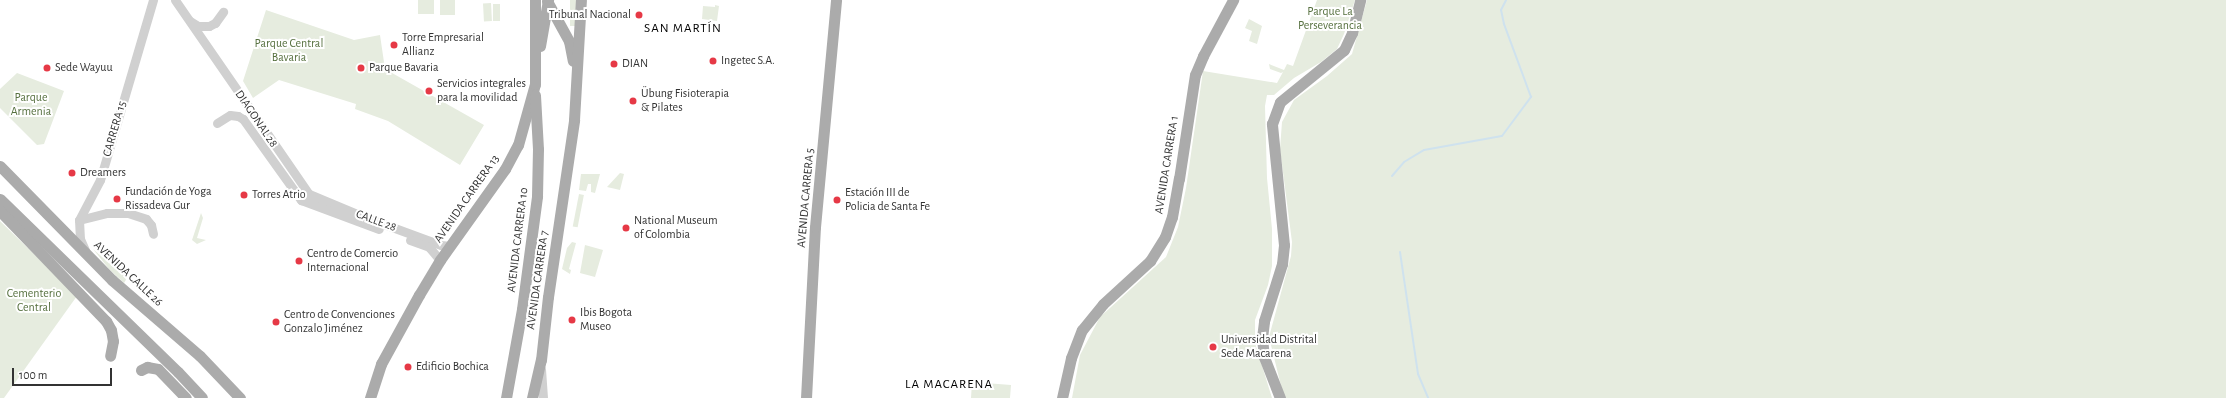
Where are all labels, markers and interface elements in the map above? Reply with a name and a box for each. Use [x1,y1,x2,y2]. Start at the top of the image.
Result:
park label: Parque La Perseverancia [1298,5,1362,33]
place label: Tribunal Nacional [549,8,631,22]
marker: Tribunal Nacional [634,10,644,20]
district label: SAN MARTÍN [644,21,722,37]
place label: Torre Empresarial Allianz [402,31,484,59]
park label: Parque Central Bavaria [255,37,323,65]
marker: Torre Empresarial Allianz [389,40,399,50]
place label: Ingetec S.A. [721,54,775,68]
marker: Ingetec S.A. [708,56,718,66]
place label: DIAN [622,57,648,71]
marker: DIAN [609,59,619,69]
place label: Sede Wayuu [55,61,113,75]
place label: Parque Bavaria [369,61,438,75]
marker: Sede Wayuu [42,63,52,73]
marker: Parque Bavaria [356,63,366,73]
place label: Servicios integrales para la movilidad [437,77,526,105]
marker: Servicios integrales para la movilidad [424,86,434,96]
place label: Übung Fisioterapia & Pilates [641,87,729,115]
street label: DIAGONAL 28 [232,88,280,150]
park label: Parque Armenia [11,91,51,119]
marker: Übung Fisioterapia & Pilates [628,96,638,106]
street label: CARRERA 15 [100,100,130,158]
street label: AVENIDA CARRERA 1 [1152,115,1182,215]
street label: AVENIDA CARRERA 5 [794,148,818,248]
street label: AVENIDA CARRERA 13 [431,152,503,246]
place label: Dreamers [80,166,126,180]
marker: Dreamers [67,168,77,178]
place label: Fundación de Yoga Rissadeva Gur [125,185,211,213]
place label: Estación III de Policia de Santa Fe [845,186,930,214]
street label: AVENIDA CARRERA 10 [504,187,532,293]
place label: Torres Atrio [252,188,306,202]
marker: Torres Atrio [239,190,249,200]
marker: Fundación de Yoga Rissadeva Gur [112,194,122,204]
marker: Estación III de Policia de Santa Fe [832,195,842,205]
street label: CALLE 28 [354,207,398,235]
place label: National Museum of Colombia [634,214,718,242]
marker: National Museum of Colombia [621,223,631,233]
street label: AVENIDA CARRERA 7 [524,229,552,331]
street label: AVENIDA CALLE 26 [90,238,166,310]
place label: Centro de Comercio Internacional [307,247,398,275]
marker: Centro de Comercio Internacional [294,256,304,266]
park label: Cementerio Central [7,287,61,315]
place label: Ibis Bogota Museo [580,306,632,334]
place label: Centro de Convenciones Gonzalo Jiménez [284,308,395,336]
marker: Ibis Bogota Museo [567,315,577,325]
marker: Centro de Convenciones Gonzalo Jiménez [271,317,281,327]
place label: Universidad Distrital Sede Macarena [1221,333,1317,361]
marker: Universidad Distrital Sede Macarena [1208,342,1218,352]
scale bar [14,360,114,386]
place label: Edificio Bochica [416,360,489,374]
marker: Edificio Bochica [403,362,413,372]
text: 100 m [19,369,47,381]
district label: LA MACARENA [905,377,993,393]

